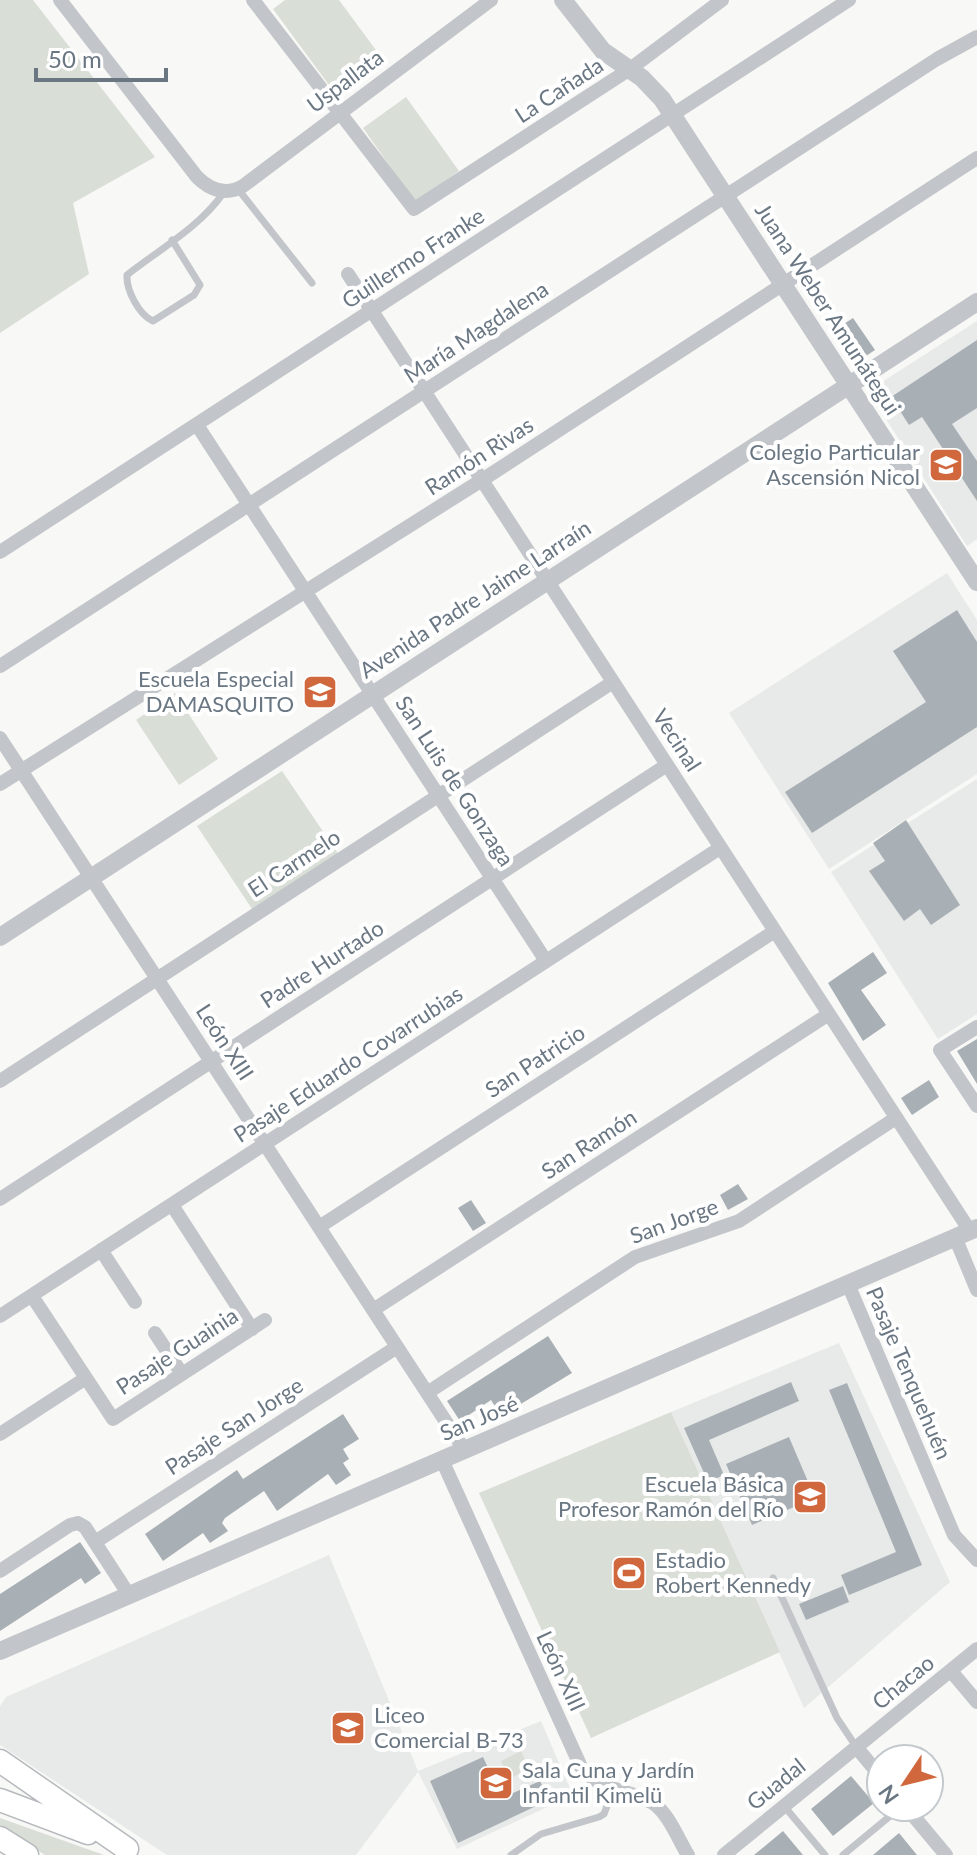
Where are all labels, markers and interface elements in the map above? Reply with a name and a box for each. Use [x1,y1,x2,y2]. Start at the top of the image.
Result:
scale bar [36,32,166,82]
street label: Uspallata [301,43,388,118]
text: 50 m [48,44,102,73]
street label: La Cañada [509,51,608,128]
street label: Juana Weber Amunátegui [750,198,907,420]
street label: Guillermo Franke [336,202,489,314]
street label: María Magdalena [399,275,553,388]
street label: Ramón Rivas [420,411,538,501]
place label: Colegio Particular Ascensión Nicol [749,438,920,490]
school or university icon: Colegio Particular Ascensión Nicol [927,446,965,484]
street label: Avenida Padre Jaime Larraín [354,514,595,684]
place label: Escuela Especial DAMASQUITO [138,665,294,717]
school or university icon: Escuela Especial DAMASQUITO [301,673,339,711]
street label: San Luis de Gonzaga [390,691,521,871]
street label: Vecinal [647,703,708,776]
street label: El Carmelo [243,823,345,902]
street label: Padre Hurtado [255,914,388,1013]
street label: Pasaje Eduardo Covarrubias [228,979,467,1148]
street label: León XIII [191,999,260,1085]
street label: San Patricio [480,1018,590,1103]
street label: San Ramón [536,1103,641,1184]
street label: San Jorge [626,1192,722,1249]
street label: Pasaje Tenquehuén [861,1282,958,1463]
street label: Pasaje Guainia [111,1301,243,1400]
street label: Pasaje San Jorge [160,1371,308,1480]
street label: San José [436,1389,522,1446]
place label: Escuela Básica Profesor Ramón del Río [558,1470,784,1522]
school or university icon: Escuela Básica Profesor Ramón del Río [791,1478,829,1516]
place label: Estadio Robert Kennedy [655,1546,812,1598]
sports icon: Estadio Robert Kennedy [610,1554,648,1592]
street label: León XIII [531,1626,592,1715]
street label: Chacao [866,1649,939,1715]
place label: Liceo Comercial B-73 [374,1701,524,1753]
school or university icon: Liceo Comercial B-73 [329,1709,367,1747]
north arrow [865,1743,945,1823]
street label: Guadal [741,1752,810,1815]
place label: Sala Cuna y Jardín Infantil Kimelü [522,1756,695,1808]
school or university icon: Sala Cuna y Jardín Infantil Kimelü [477,1764,515,1802]
text: N [872,1780,904,1809]

